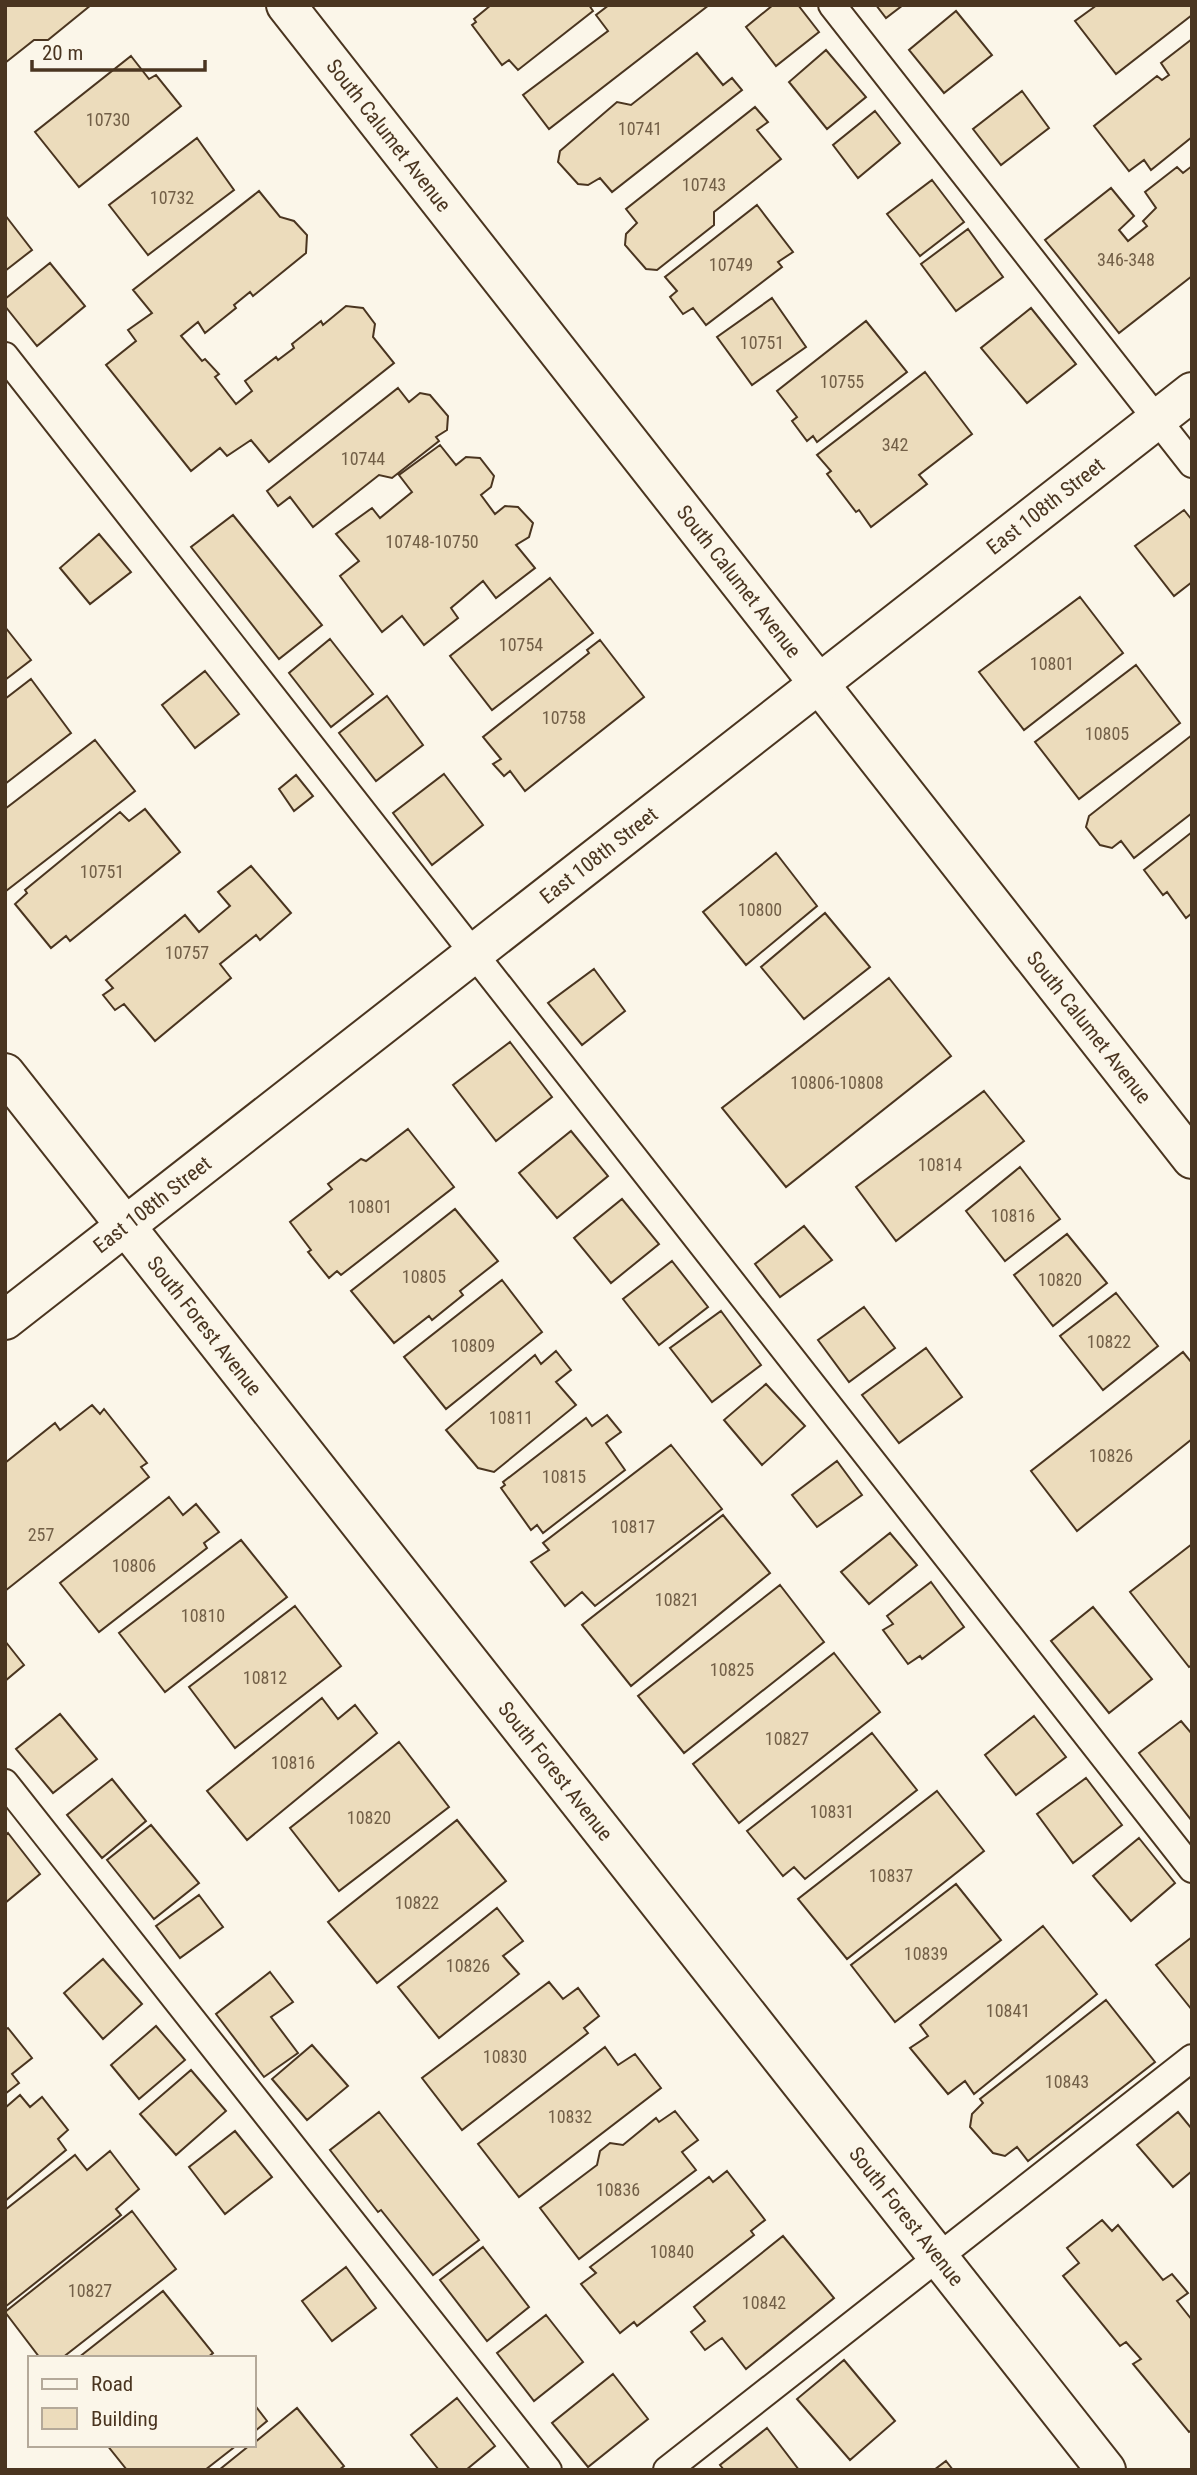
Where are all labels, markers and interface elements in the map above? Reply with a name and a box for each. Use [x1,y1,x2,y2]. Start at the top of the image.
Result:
scale bar [32,28,205,72]
text: 20 m [42,41,83,65]
street label: South Calumet Avenue [321,55,456,217]
house number: 10730 [86,109,130,130]
house number: 10741 [618,118,662,139]
house number: 10743 [682,174,726,195]
house number: 10732 [150,187,194,208]
house number: 346-348 [1097,249,1155,270]
house number: 10749 [709,254,753,275]
house number: 10751 [740,332,784,353]
house number: 10755 [820,371,864,392]
house number: 342 [882,434,908,455]
house number: 10744 [341,448,385,469]
street label: East 108th Street [982,453,1109,560]
street label: South Calumet Avenue [671,501,806,663]
house number: 10748-10750 [385,531,479,552]
house number: 10754 [499,634,543,655]
house number: 10801 [1030,653,1074,674]
house number: 10758 [542,707,586,728]
house number: 10805 [1085,723,1129,744]
street label: East 108th Street [535,802,663,909]
house number: 10751 [80,861,124,882]
house number: 10800 [738,899,782,920]
house number: 10757 [165,942,209,963]
street label: South Calumet Avenue [1022,947,1156,1109]
house number: 10806-10808 [790,1072,884,1093]
street label: East 108th Street [89,1151,216,1258]
house number: 10814 [918,1154,962,1175]
house number: 10801 [348,1196,392,1217]
house number: 10816 [991,1205,1035,1226]
street label: South Forest Avenue [142,1252,267,1400]
house number: 10805 [402,1266,446,1287]
house number: 10820 [1038,1269,1082,1290]
house number: 10822 [1087,1331,1131,1352]
house number: 10809 [451,1335,495,1356]
house number: 10811 [489,1407,533,1428]
house number: 10826 [1089,1445,1133,1466]
house number: 10815 [542,1466,586,1487]
house number: 10817 [611,1516,655,1537]
house number: 257 [28,1524,54,1545]
house number: 10806 [112,1555,156,1576]
house number: 10821 [655,1589,699,1610]
house number: 10810 [181,1605,225,1626]
house number: 10825 [710,1659,754,1680]
house number: 10812 [243,1667,287,1688]
street label: South Forest Avenue [493,1697,618,1846]
house number: 10827 [765,1728,809,1749]
house number: 10816 [271,1752,315,1773]
house number: 10831 [810,1801,854,1822]
house number: 10820 [347,1807,391,1828]
house number: 10837 [869,1865,913,1886]
house number: 10822 [395,1892,439,1913]
house number: 10839 [904,1943,948,1964]
house number: 10826 [446,1955,490,1976]
house number: 10841 [986,2000,1030,2021]
house number: 10830 [483,2046,527,2067]
house number: 10843 [1045,2071,1089,2092]
house number: 10832 [548,2106,592,2127]
street label: South Forest Avenue [844,2142,969,2291]
house number: 10836 [596,2179,640,2200]
house number: 10840 [650,2241,694,2262]
house number: 10827 [68,2280,112,2301]
house number: 10842 [742,2292,786,2313]
legend [28,2356,256,2447]
text: Road [91,2372,133,2396]
text: Building [91,2407,158,2431]

